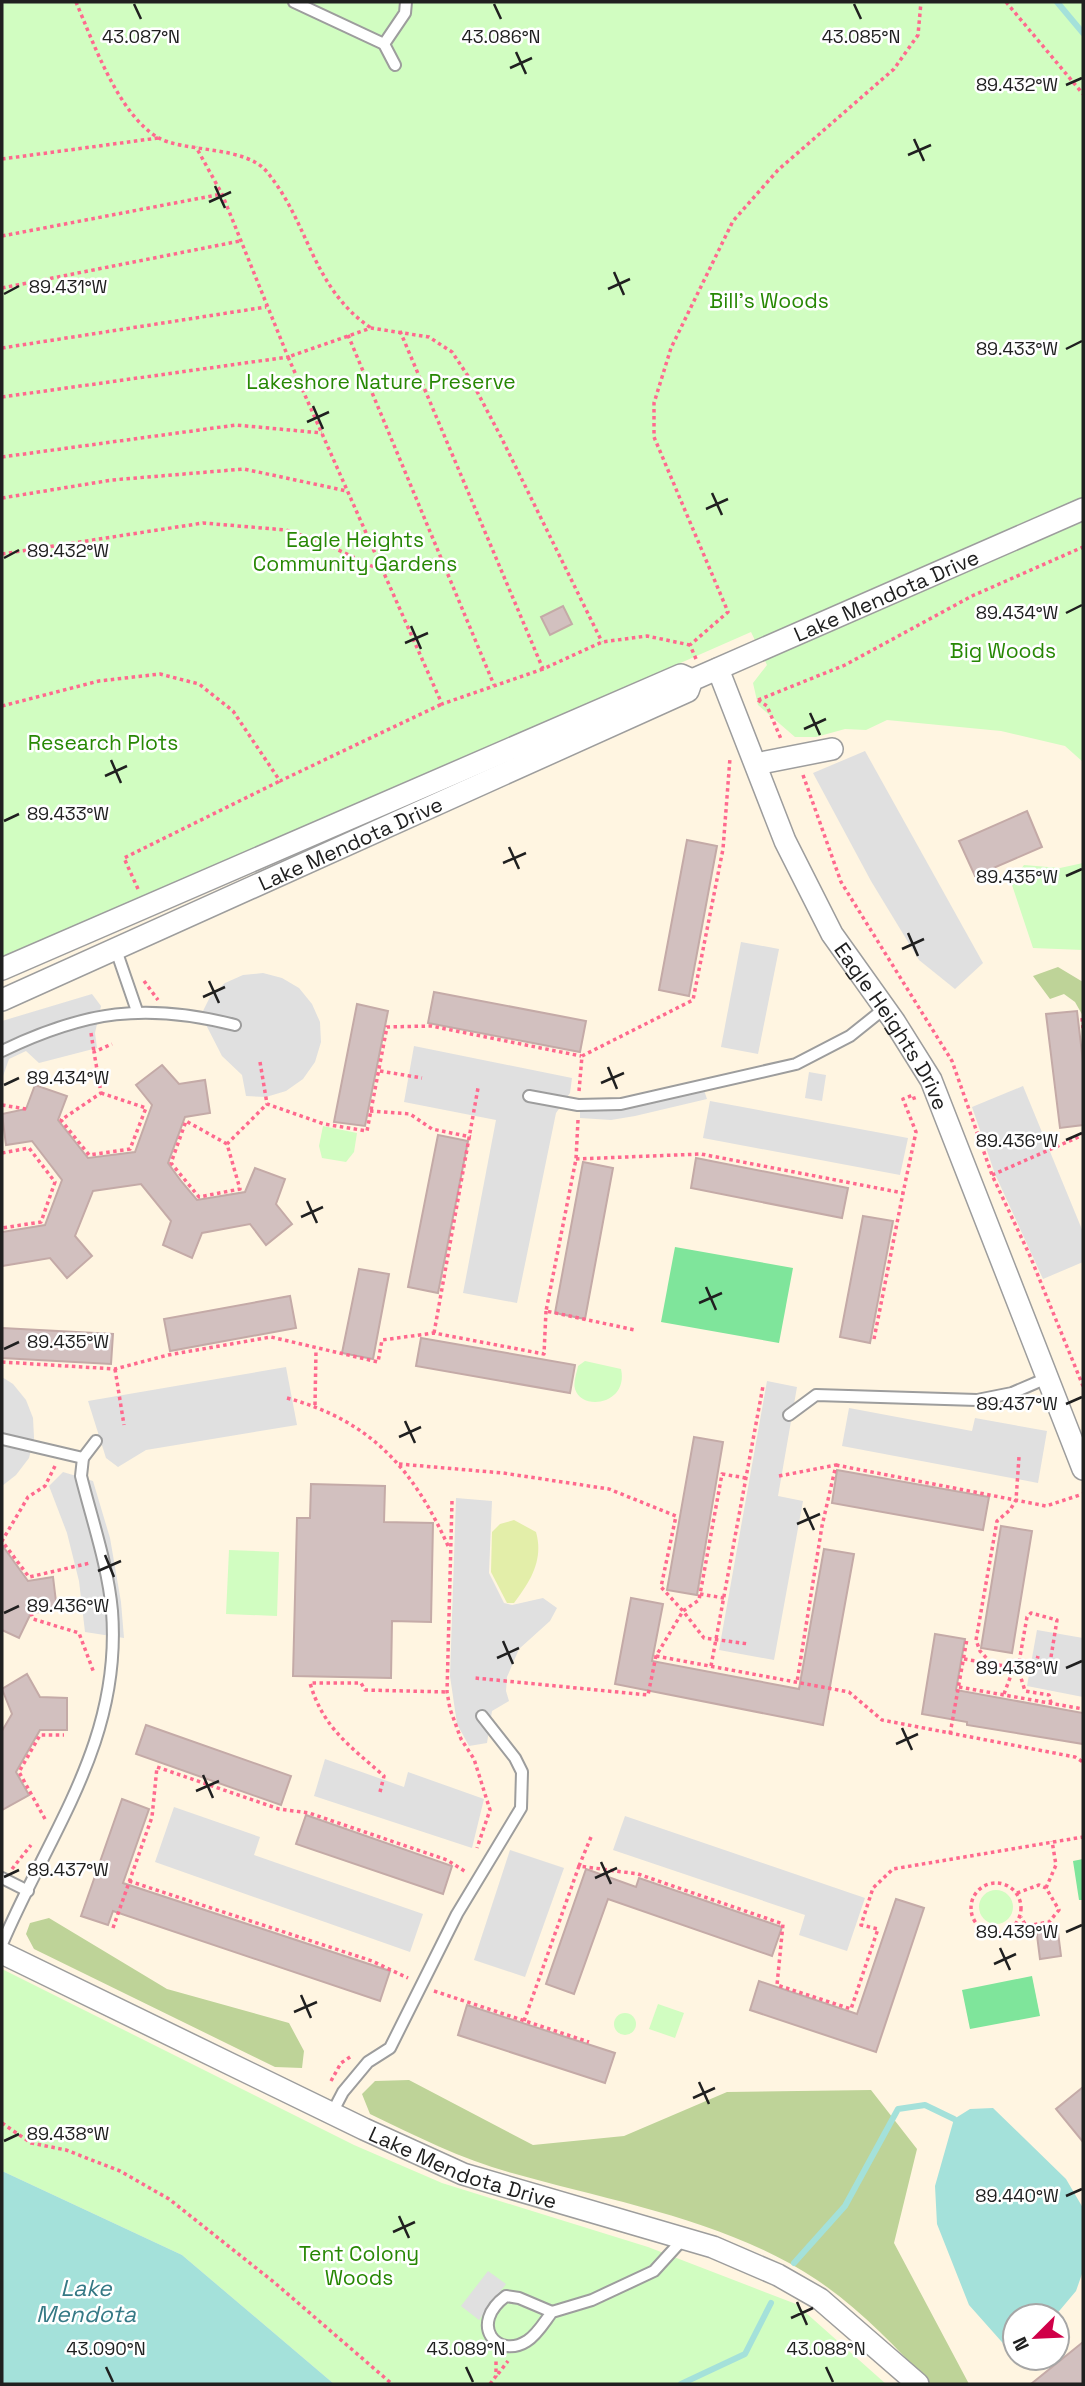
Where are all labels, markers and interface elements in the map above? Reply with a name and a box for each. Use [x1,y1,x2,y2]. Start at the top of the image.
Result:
text: 43.087°N [102,25,180,48]
text: 43.086°N [462,25,540,48]
text: 43.085°N [822,25,900,48]
text: 89.432°W [976,73,1058,96]
text: 89.431°W [29,275,108,298]
park label: Bill's Woods [709,287,829,314]
text: 89.433°W [976,337,1058,360]
park label: Lakeshore Nature Preserve [246,368,516,395]
park label: Eagle Heights Community Gardens [253,526,457,577]
text: 89.432°W [27,539,109,562]
street label: Lake Mendota Drive [790,543,983,647]
text: 89.434°W [976,601,1059,624]
park label: Big Woods [950,637,1056,664]
park label: Research Plots [28,729,178,756]
street label: Lake Mendota Drive [254,790,447,896]
text: 89.433°W [27,802,109,825]
text: 89.435°W [976,865,1058,888]
street label: Eagle Heights Drive [829,937,955,1114]
text: 89.434°W [27,1066,110,1089]
text: 89.436°W [976,1129,1058,1152]
text: 89.435°W [27,1330,109,1353]
text: 89.437°W [976,1392,1058,1415]
text: 89.436°W [27,1594,109,1617]
text: 89.438°W [976,1656,1059,1679]
text: 89.437°W [27,1858,109,1881]
text: 89.439°W [976,1920,1058,1943]
street label: Lake Mendota Drive [365,2120,560,2214]
text: 89.438°W [27,2122,110,2145]
text: 89.440°W [975,2184,1059,2207]
park label: Tent Colony Woods [299,2240,419,2291]
water label: Lake Mendota [36,2273,137,2329]
north arrow [1001,2302,1071,2372]
text: N [1007,2333,1035,2355]
text: 43.090°N [66,2337,146,2360]
text: 43.089°N [427,2337,505,2360]
text: 43.088°N [786,2337,866,2360]

